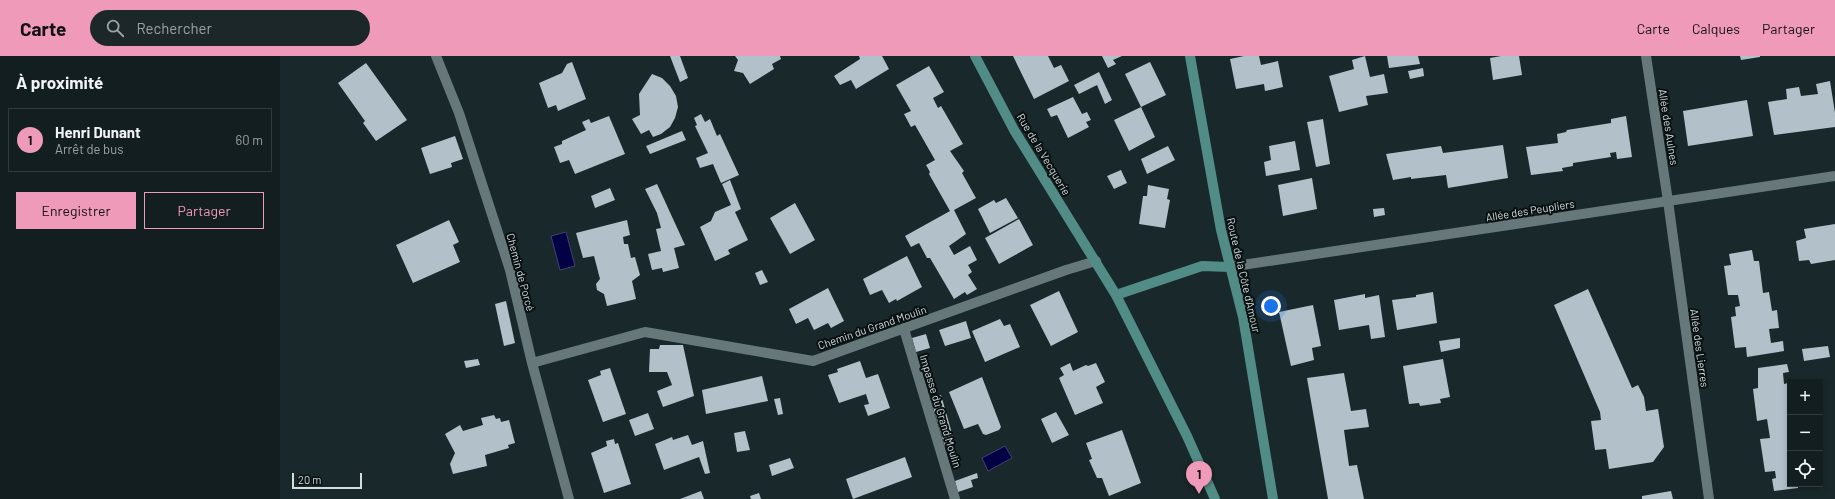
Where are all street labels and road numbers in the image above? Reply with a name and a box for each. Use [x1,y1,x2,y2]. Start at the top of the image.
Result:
street label: Allée des Aulnes [1657,88,1681,166]
street label: Rue de la Vecquerie [1014,111,1074,197]
street label: Allée des Peupliers [1485,197,1575,223]
street label: Route de la Côte d'Amour [1224,216,1264,334]
street label: Chemin de Porcé [504,232,538,313]
street label: Chemin du Grand Moulin [816,302,928,352]
street label: Allée des Lierres [1688,308,1712,388]
street label: Impasse du Grand Moulin [918,353,964,469]

